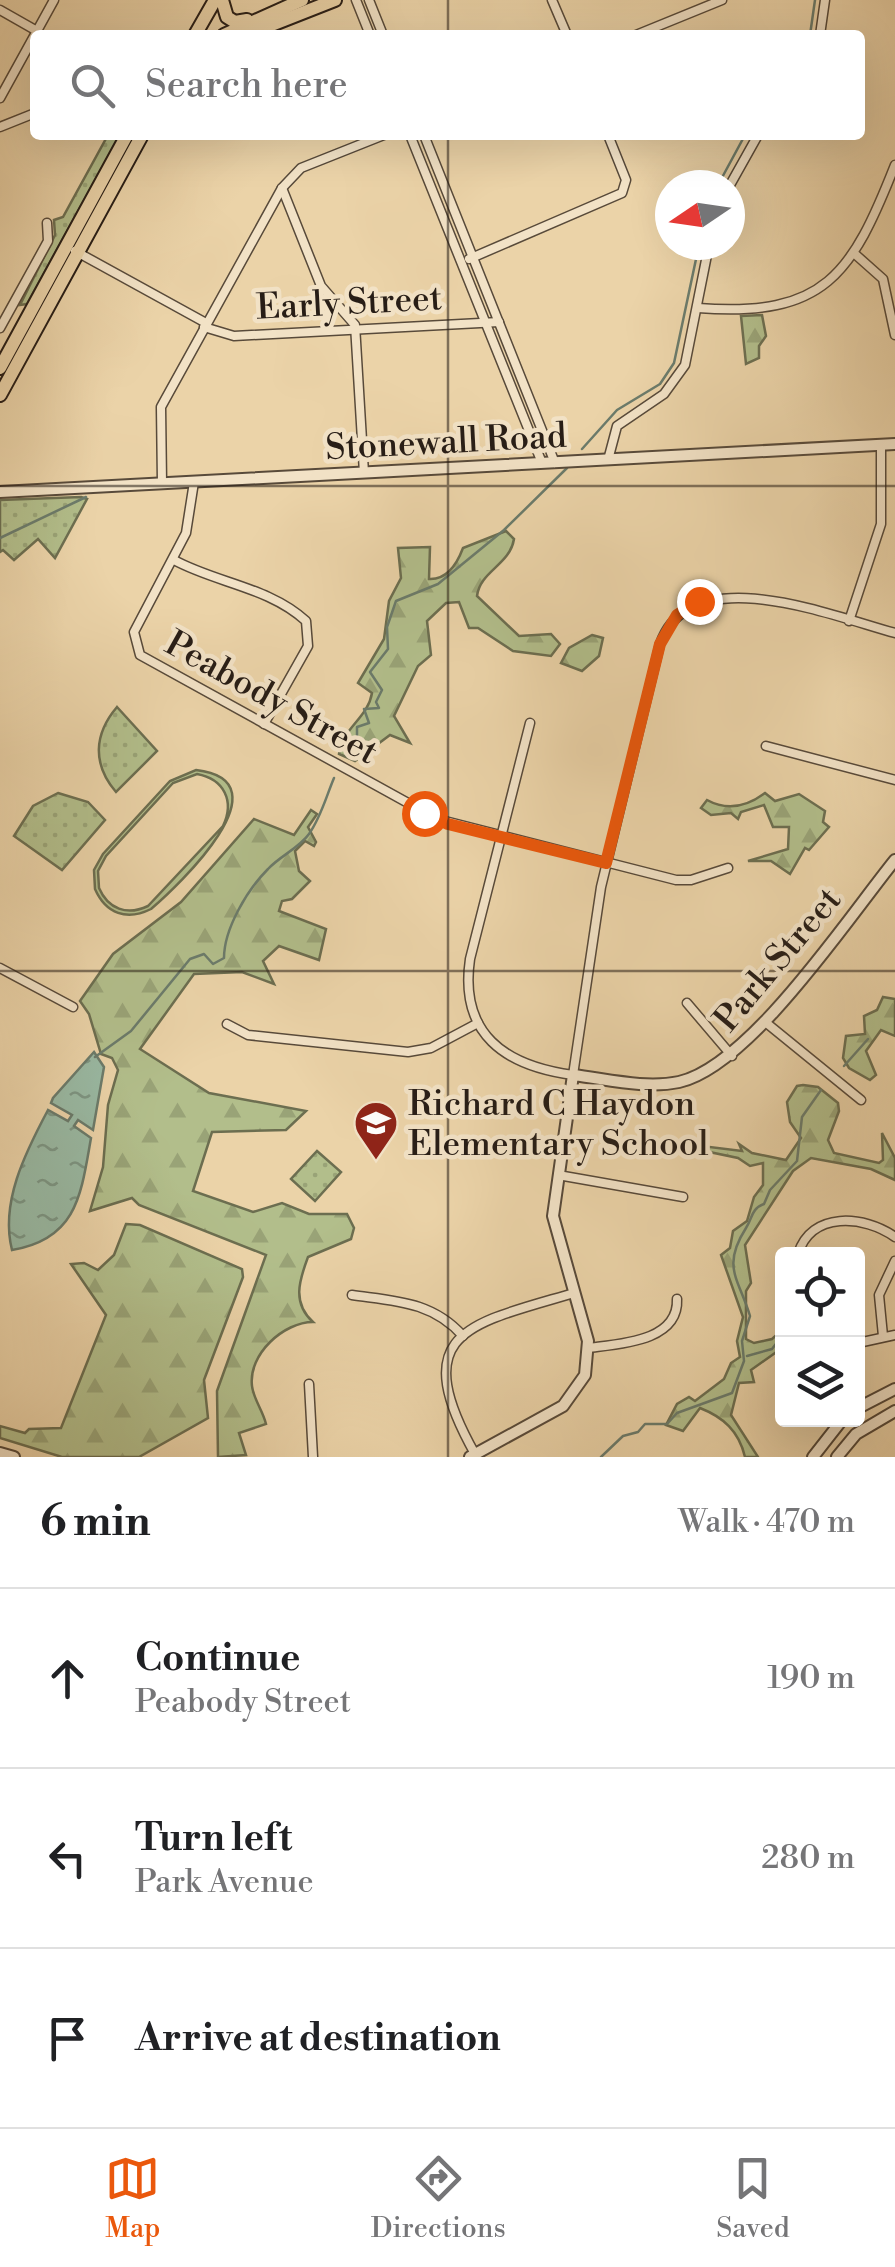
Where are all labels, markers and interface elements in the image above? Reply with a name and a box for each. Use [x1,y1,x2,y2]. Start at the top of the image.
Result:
search box [30,30,865,140]
icon: search [65,58,120,113]
text: Search here [145,62,348,109]
north arrow [655,170,745,260]
street label: Early Street [255,277,443,330]
street label: Stonewall Road [324,415,568,470]
route end [677,579,723,625]
street label: Peabody Street [158,622,385,774]
route start [402,791,448,837]
street label: Park Street [705,879,851,1041]
place label: Richard C Haydon Elementary School [408,1083,709,1166]
school or university icon: Richard C Haydon Elementary School [353,1100,399,1161]
map controls [775,1247,865,1427]
button: locate [775,1247,865,1337]
button: layers [775,1337,865,1427]
text: 6 min [40,1496,151,1549]
text: Walk · 470 m [678,1502,855,1542]
text: Continue [135,1635,300,1682]
icon: ahead [40,1651,95,1706]
text: 190 m [767,1658,855,1698]
text: Peabody Street [135,1682,351,1722]
text: Turn left [135,1815,292,1862]
icon: left [40,1831,95,1886]
text: 280 m [761,1838,855,1878]
text: Park Avenue [135,1862,314,1902]
icon: arrive [40,2011,95,2066]
text: Arrive at destination [135,2015,501,2062]
tab: Map [105,2151,160,2246]
tab: Directions [371,2151,506,2246]
tab: Saved [716,2151,790,2246]

